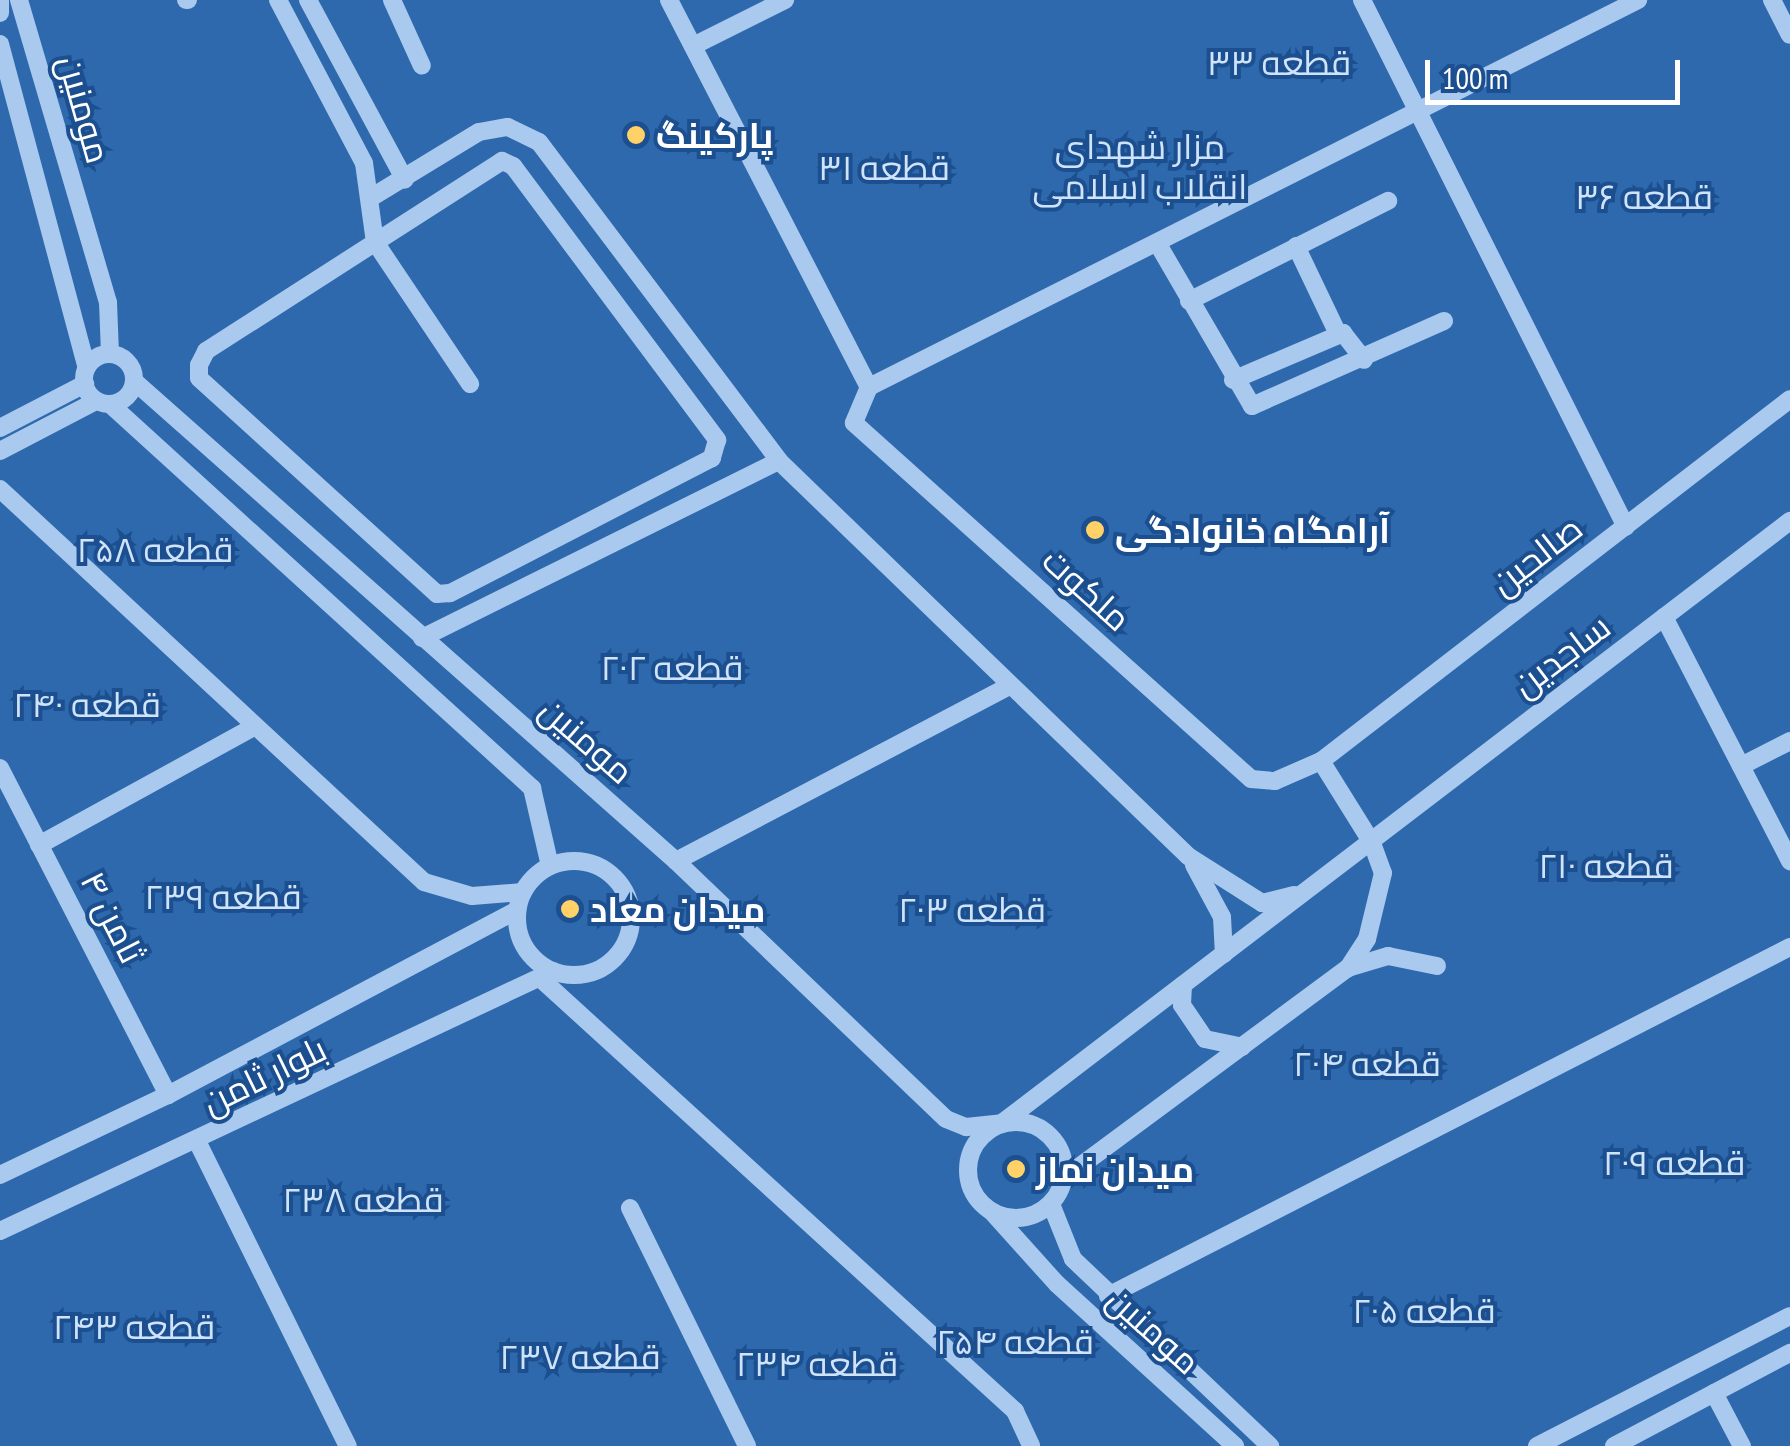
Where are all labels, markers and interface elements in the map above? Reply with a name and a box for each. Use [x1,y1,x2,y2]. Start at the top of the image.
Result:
scale bar [1430,40,1685,102]
park label: قطعه ۳۳ [1207,41,1351,83]
street label: مومنین [50,50,120,168]
text: 100 m [1442,58,1508,97]
place label: پارکینگ [656,114,773,156]
marker: پارکینگ [625,124,647,146]
park label: مزار شهدای انقلاب اسلامی [1033,125,1247,207]
park label: قطعه ۳۱ [818,146,950,188]
park label: قطعه ۳۶ [1575,175,1713,217]
street label: صالحین [1482,506,1590,604]
place label: آرامگاه خانوادگی [1115,509,1390,551]
marker: آرامگاه خانوادگی [1084,519,1106,541]
park label: قطعه ۲۵۸ [77,528,233,570]
street label: ملکوت [1034,539,1140,639]
street label: ساجدین [1504,605,1618,705]
park label: قطعه ۲۰۲ [600,646,744,688]
park label: قطعه ۲۴۰ [13,683,161,725]
street label: مومنین [532,688,642,792]
park label: قطعه ۲۱۰ [1538,844,1674,886]
street label: ثامن ۴ [72,864,154,970]
park label: قطعه ۲۳۹ [144,875,302,917]
place label: میدان معاد [590,888,765,930]
park label: قطعه ۲۰۳ [898,888,1046,930]
marker: میدان معاد [559,898,581,920]
street label: بلوار ثامن [195,1027,333,1123]
park label: قطعه ۲۰۴ [1293,1042,1441,1084]
park label: قطعه ۲۰۹ [1603,1141,1745,1183]
place label: میدان نماز [1036,1148,1194,1190]
marker: میدان نماز [1005,1158,1027,1180]
park label: قطعه ۲۳۸ [282,1178,444,1220]
street label: مومنین [1099,1278,1209,1382]
park label: قطعه ۲۰۵ [1352,1289,1496,1331]
park label: قطعه ۲۴۳ [53,1305,215,1347]
park label: قطعه ۲۵۴ [936,1320,1094,1362]
park label: قطعه ۲۳۷ [499,1335,661,1377]
park label: قطعه ۲۳۴ [736,1342,898,1384]

